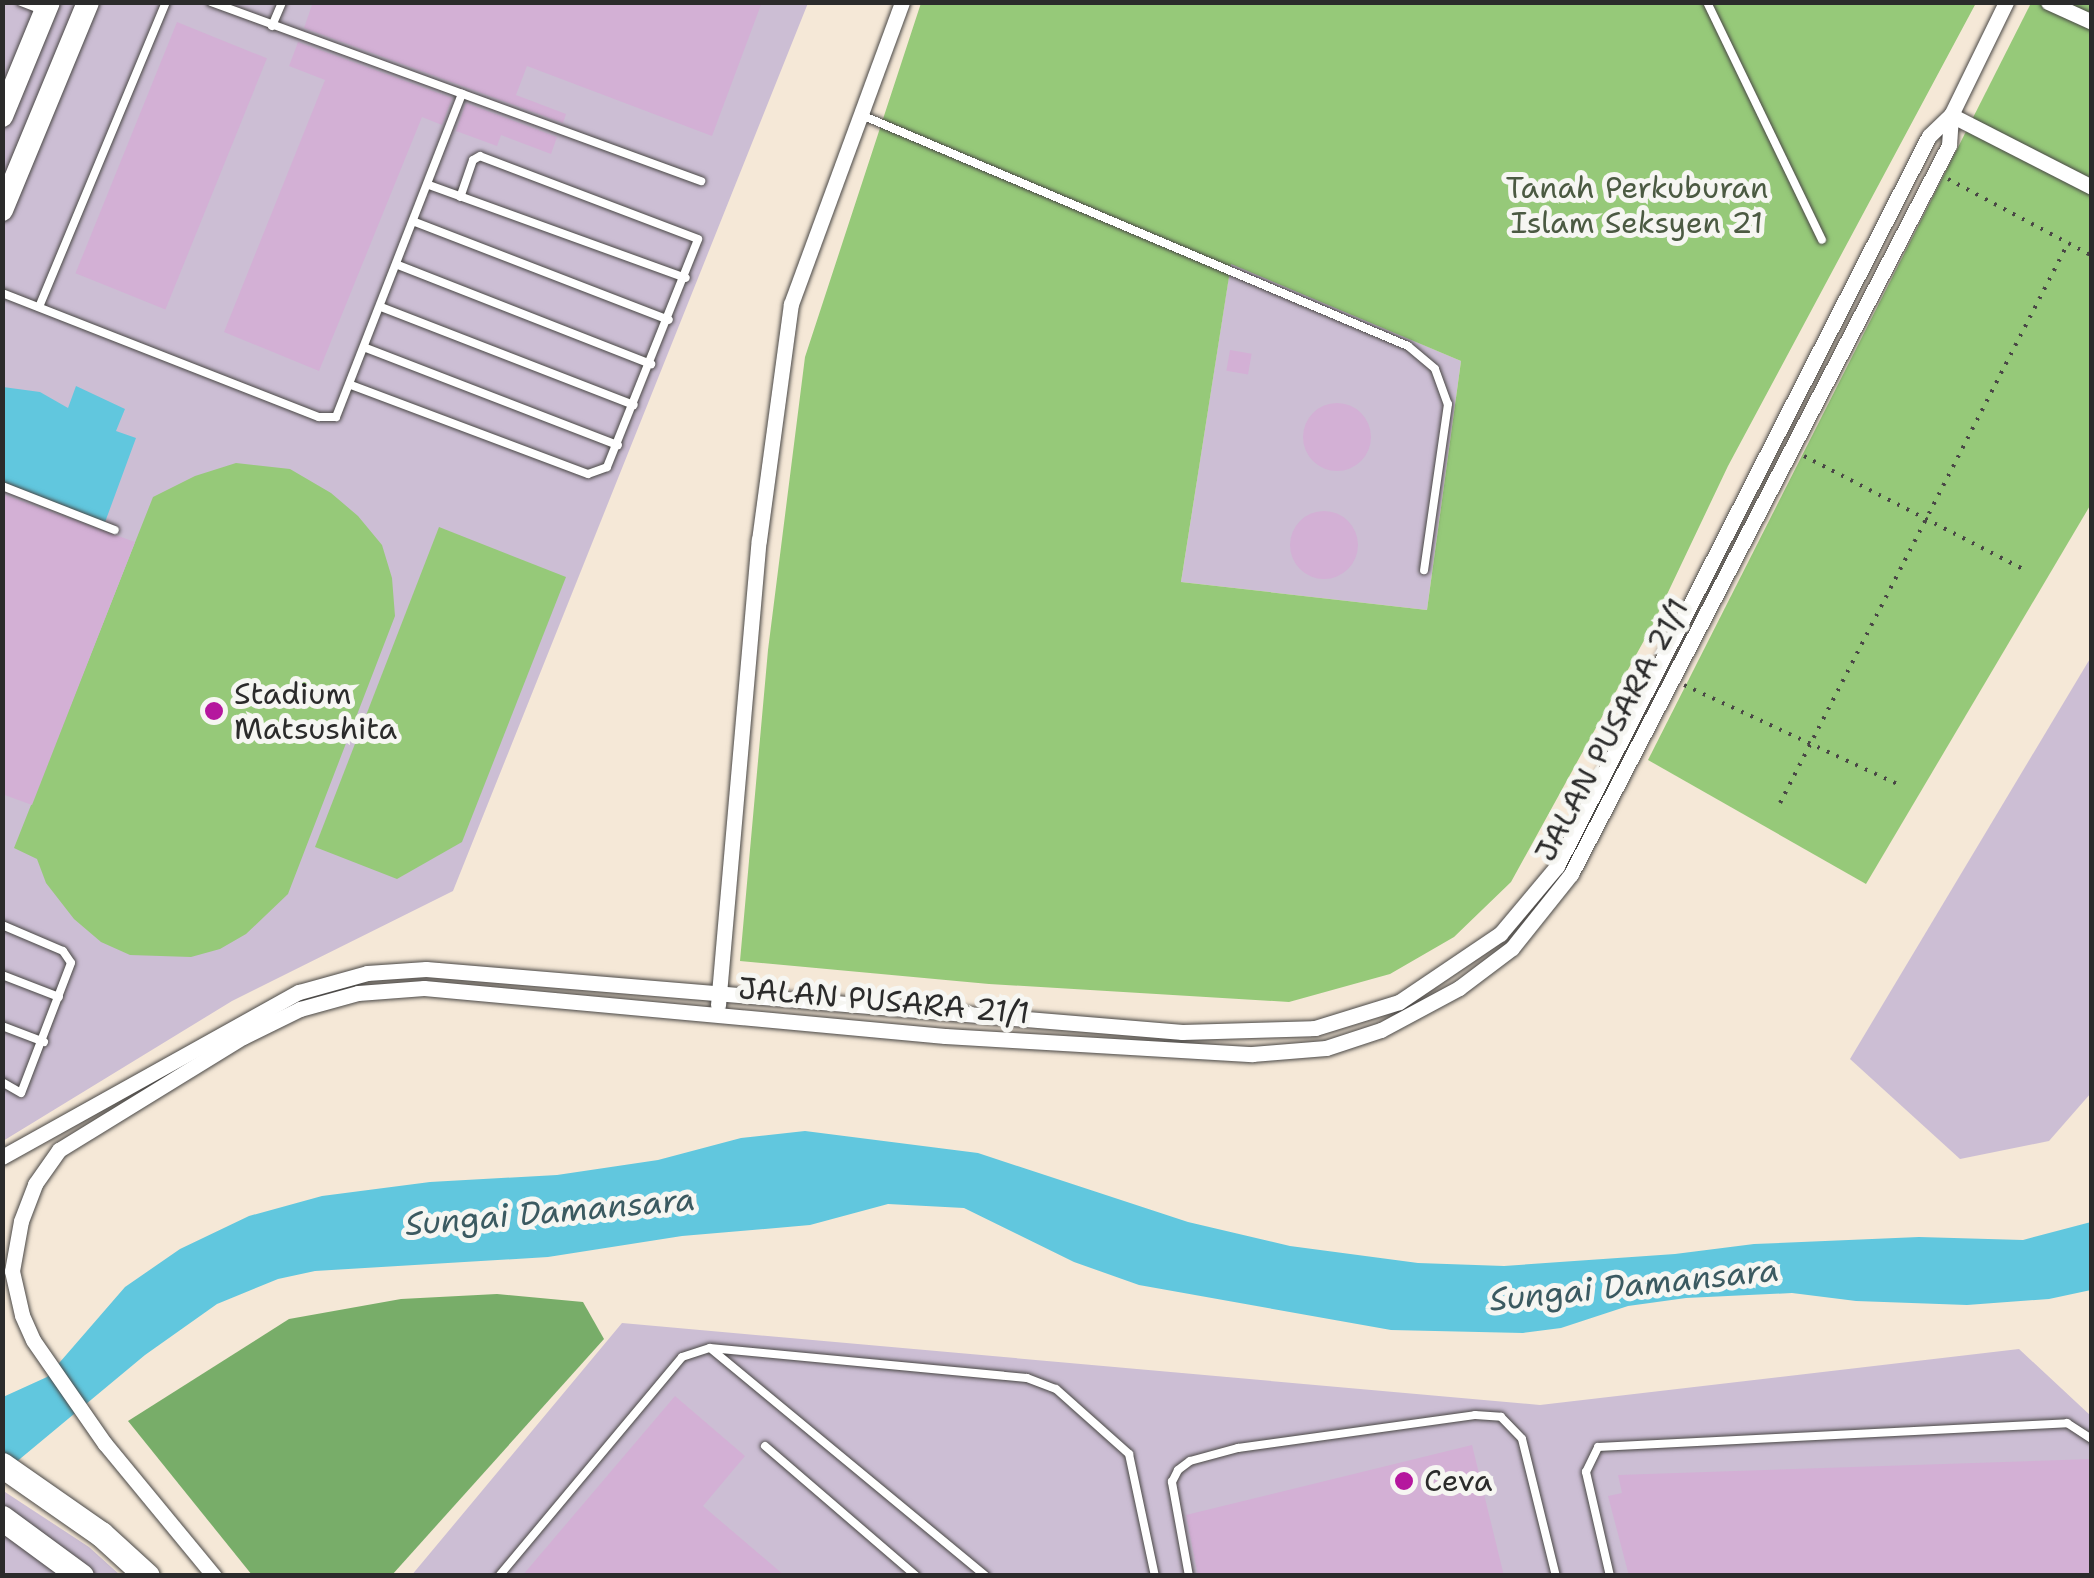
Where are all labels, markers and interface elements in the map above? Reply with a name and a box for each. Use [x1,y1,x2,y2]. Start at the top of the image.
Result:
park label: Tanah Perkuburan Islam Seksyen 21 [1506,170,1768,240]
street label: JALAN PUSARA 21/1 [1527,592,1697,868]
place label: Stadium Matsushita [234,676,397,746]
marker: Stadium Matsushita [203,700,225,722]
street label: JALAN PUSARA 21/1 [737,970,1031,1032]
water label: Sungai Damansara [403,1180,697,1244]
water label: Sungai Damansara [1487,1251,1781,1319]
place label: Ceva [1424,1463,1492,1499]
marker: Ceva [1393,1470,1415,1492]

